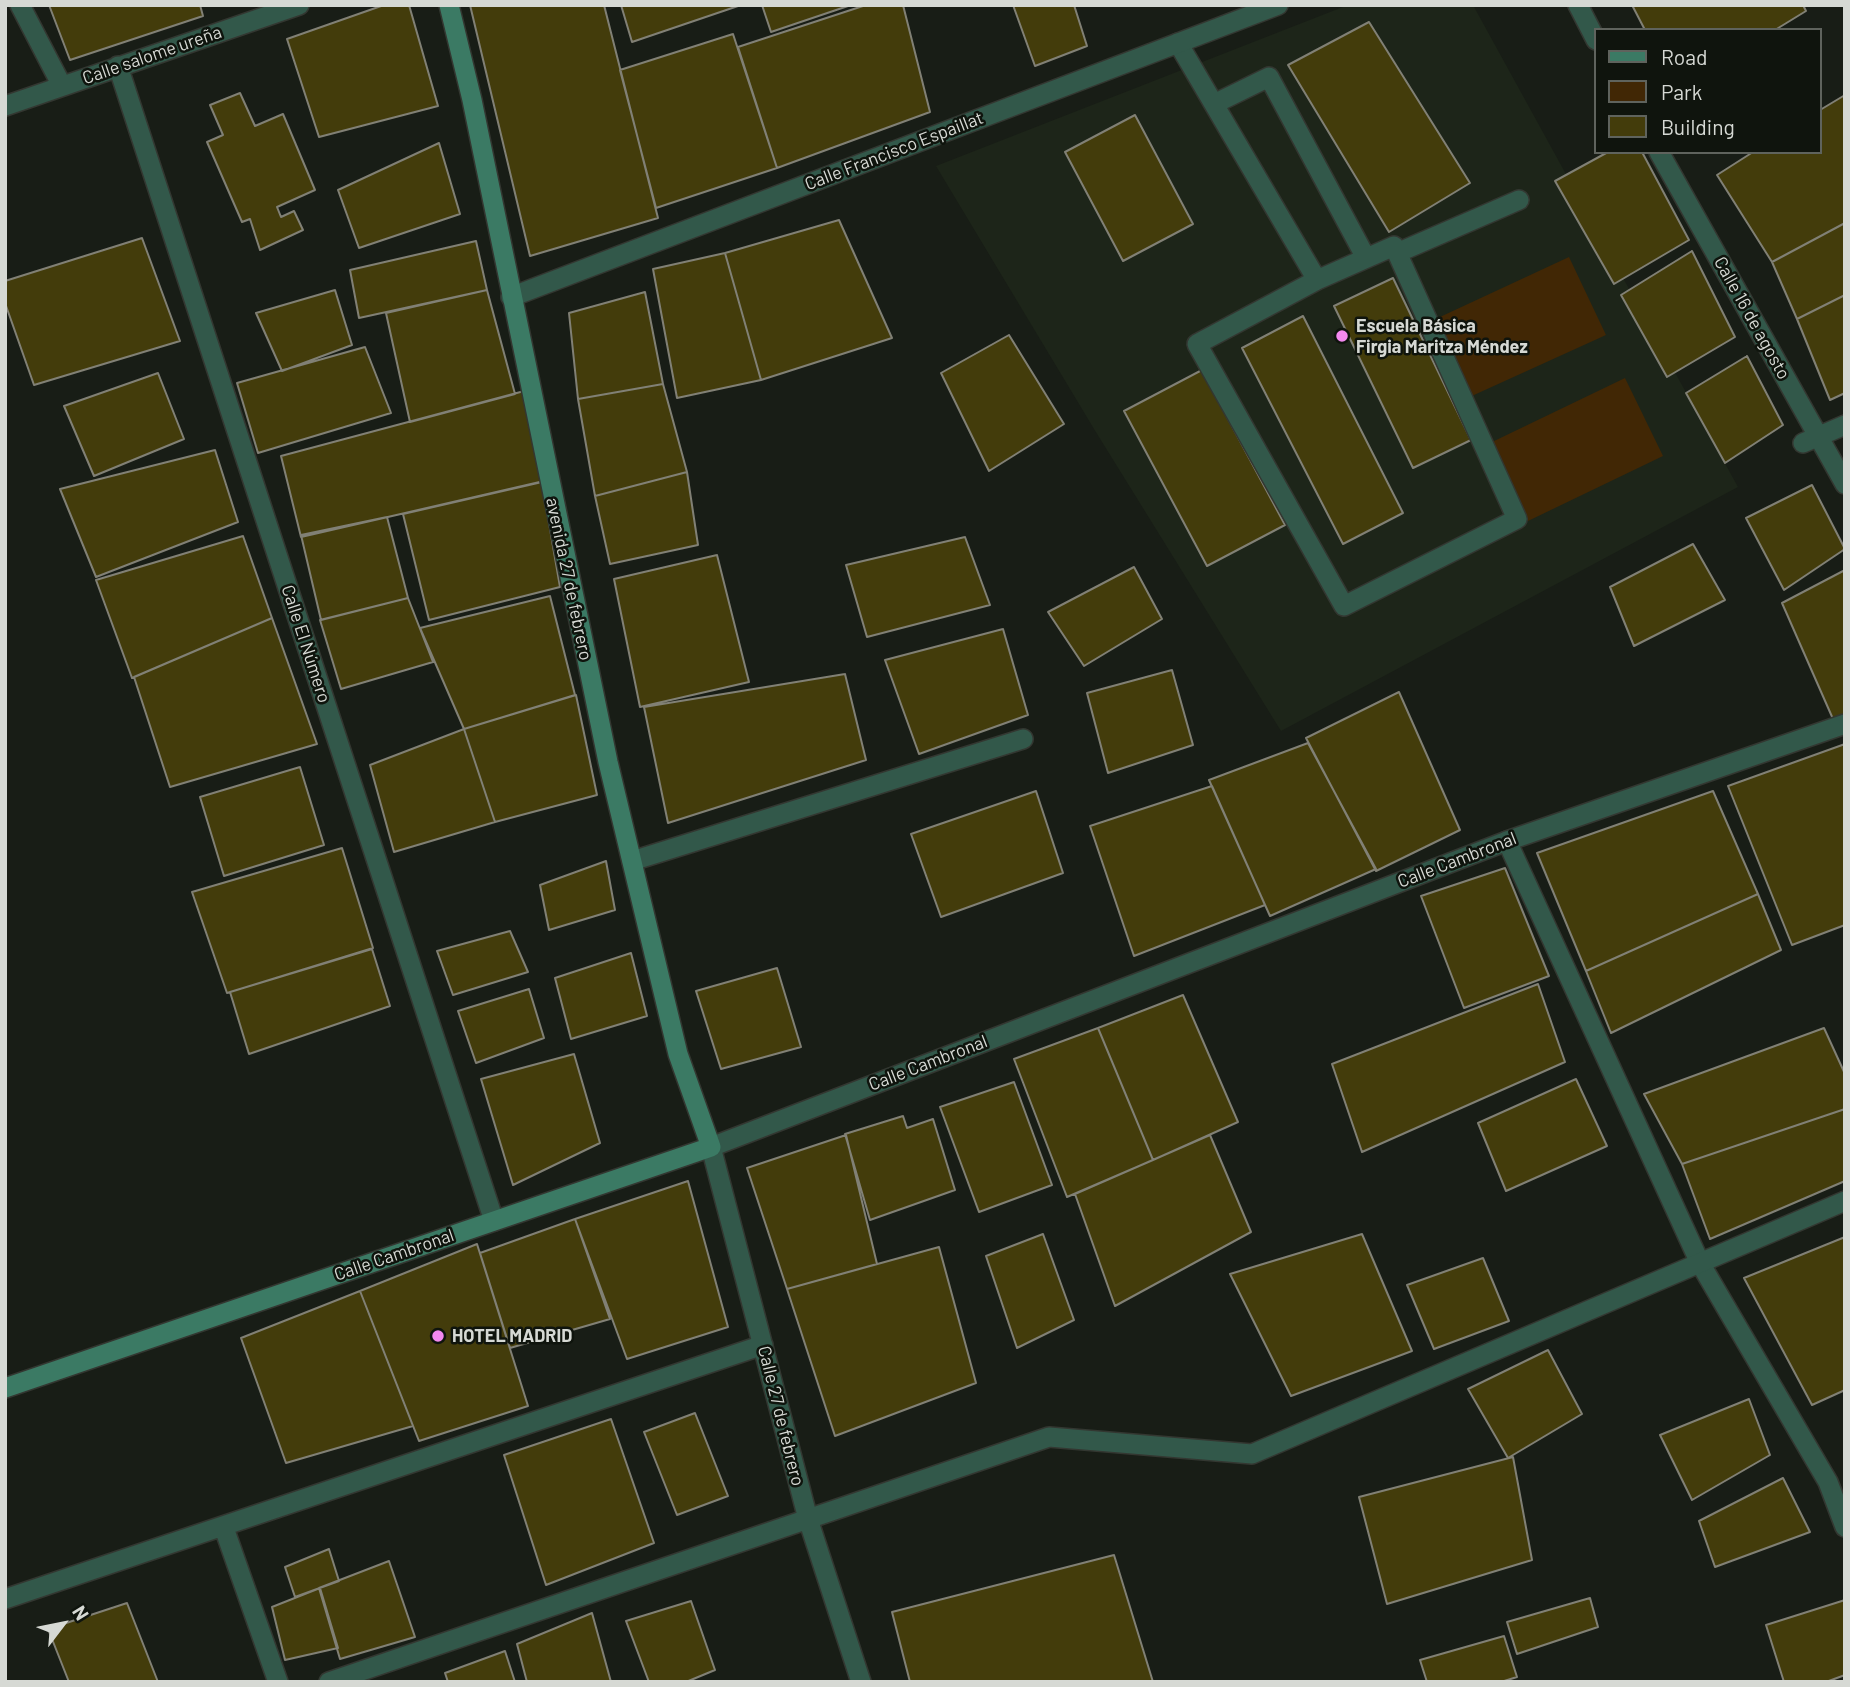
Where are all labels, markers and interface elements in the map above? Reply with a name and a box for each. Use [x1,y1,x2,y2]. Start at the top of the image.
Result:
street label: Calle salome ureña [80,21,224,89]
legend [1594,28,1822,154]
text: Road [1661,44,1707,69]
text: Park [1661,79,1702,104]
street label: Calle Francisco Espaillat [802,107,986,195]
text: Building [1661,114,1735,139]
street label: Calle 16 de agosto [1709,253,1795,383]
place label: Escuela Básica Firgia Maritza Méndez [1356,315,1528,358]
marker: Escuela Básica Firgia Maritza Méndez [1334,328,1350,344]
street label: avenida 27 de febrero [541,496,597,662]
street label: Calle El Número [277,582,335,706]
street label: Calle Cambronal [1395,827,1519,893]
street label: Calle Cambronal [866,1030,990,1096]
street label: Calle Cambronal [331,1224,457,1286]
place label: HOTEL MADRID [452,1325,572,1347]
marker: HOTEL MADRID [430,1328,446,1344]
street label: Calle 27 de febrero [753,1344,809,1488]
north arrow [28,1589,98,1659]
text: N [68,1601,94,1624]

